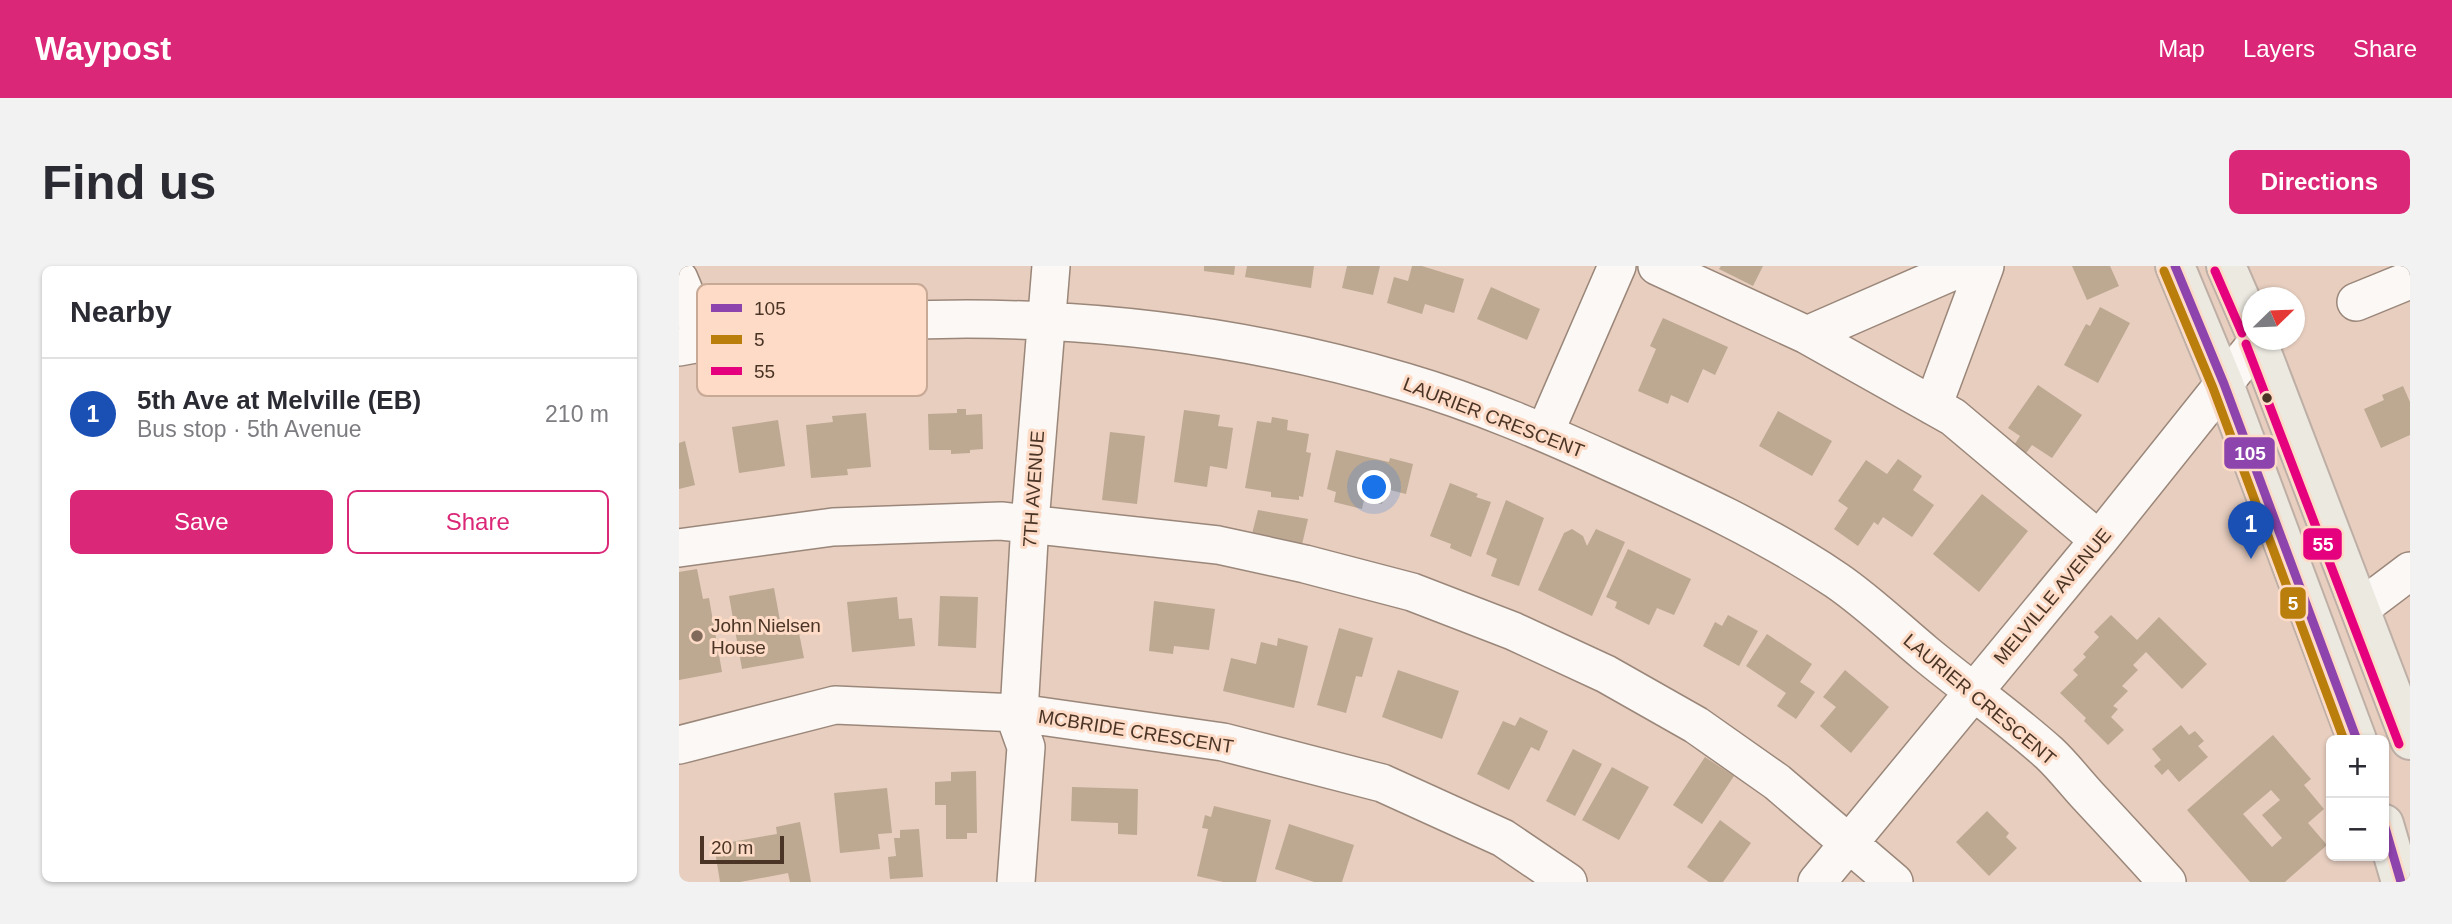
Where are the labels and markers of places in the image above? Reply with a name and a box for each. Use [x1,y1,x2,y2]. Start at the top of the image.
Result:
unlabelled marker [2260,391,2274,405]
pin: 1 [2228,501,2274,559]
place label: John Nielsen House [711,615,821,658]
marker: John Nielsen House [689,628,705,644]

